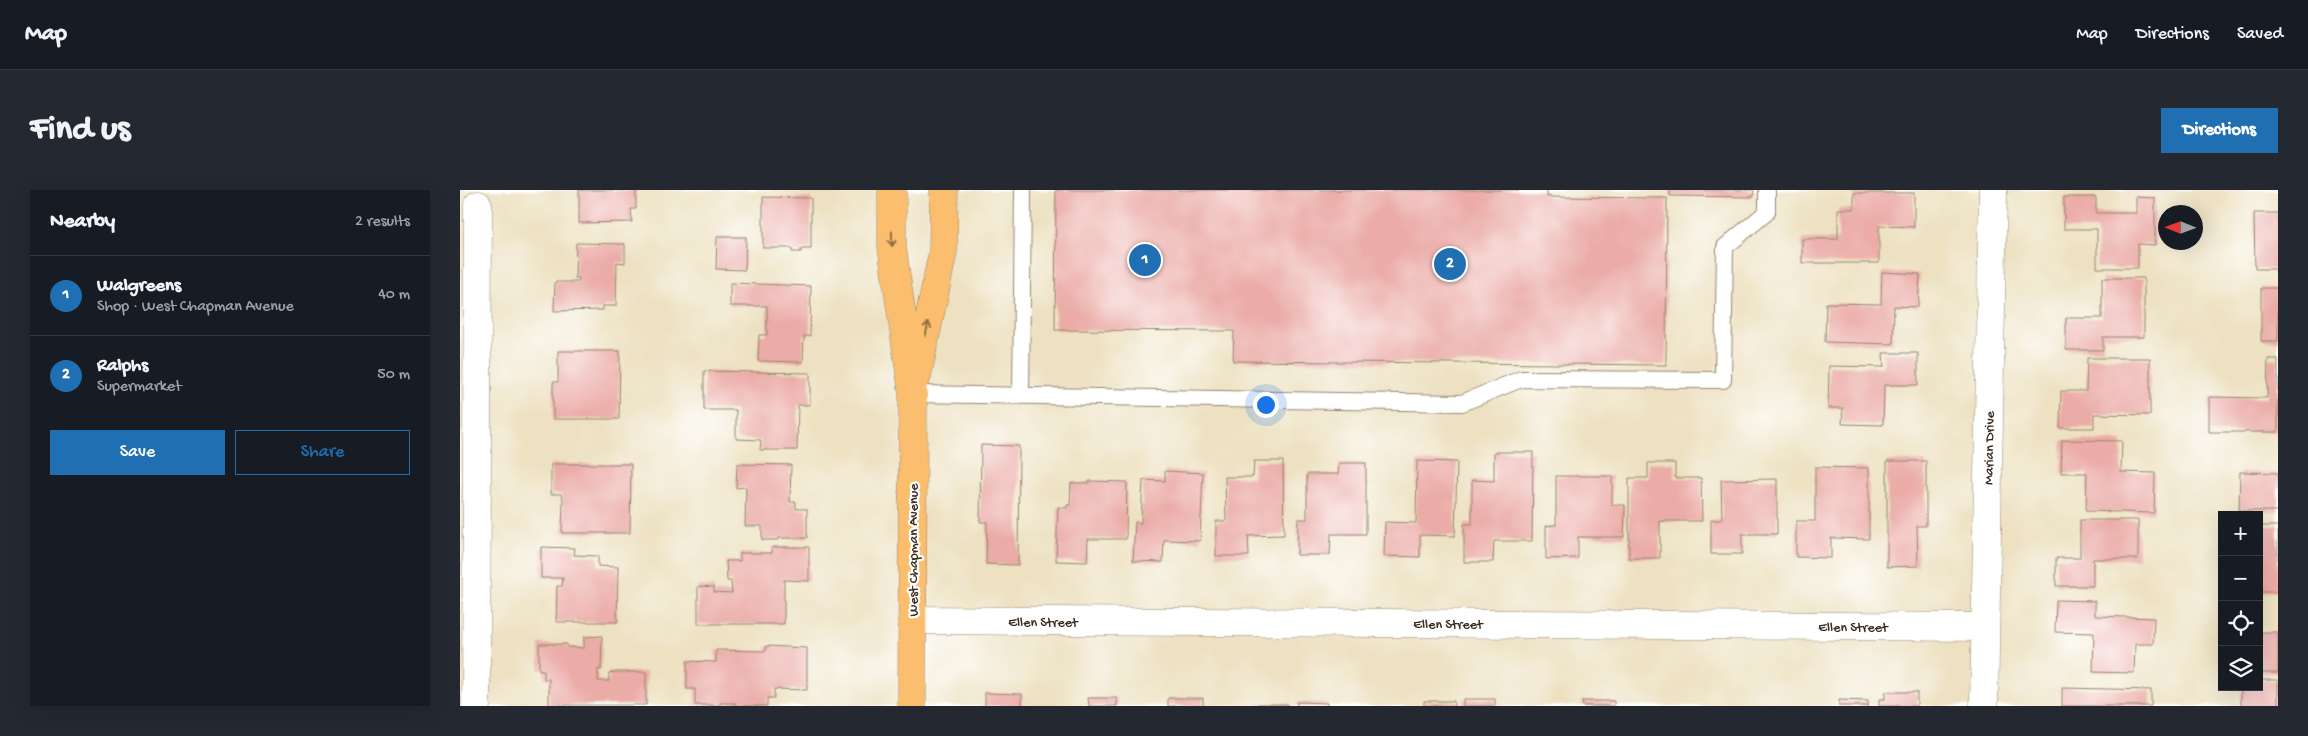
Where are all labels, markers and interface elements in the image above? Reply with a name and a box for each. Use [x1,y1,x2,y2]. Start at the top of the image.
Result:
text: Map [25,20,67,49]
text: Map [2076,24,2108,45]
text: Directions [2136,24,2209,45]
text: Saved [2237,24,2283,45]
button: Directions [2161,108,2278,153]
text: Find us [30,110,130,151]
north arrow [2158,205,2203,250]
text: Nearby [50,210,115,235]
text: 2 results [355,213,410,232]
one-way arrow [887,230,897,246]
pin: 1 [1129,241,1161,279]
pin: 2 [1434,245,1466,283]
text: Walgreens [97,275,181,298]
text: 1 [63,286,69,305]
text: 40 m [378,286,410,305]
text: Shop · West Chapman Avenue [97,298,294,317]
one-way arrow [923,322,932,338]
text: Ralphs [97,355,148,378]
text: 2 [62,366,70,385]
text: 50 m [377,366,410,385]
text: Supermarket [97,378,182,397]
your location [1253,392,1279,418]
street label: Marian Drive [1981,410,2000,485]
button: Save [50,430,225,475]
button: Share [235,430,410,475]
street label: West Chapman Avenue [906,483,923,616]
map controls [2218,511,2263,691]
button: + [2218,511,2263,556]
button: − [2218,556,2263,601]
button: locate [2218,601,2263,646]
street label: Ellen Street [1008,615,1079,632]
street label: Ellen Street [1413,617,1484,634]
street label: Ellen Street [1818,620,1889,637]
button: layers [2218,646,2263,691]

